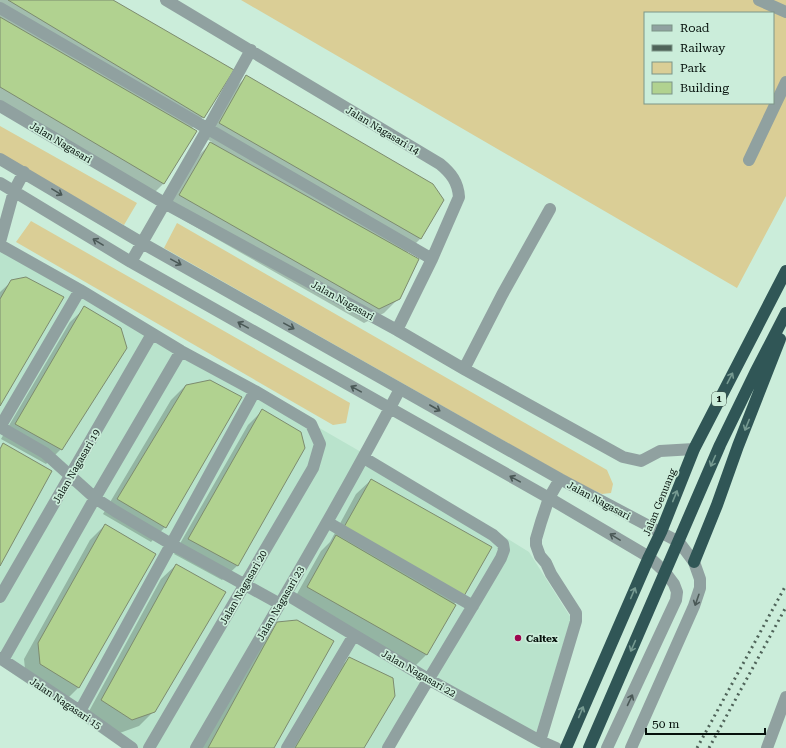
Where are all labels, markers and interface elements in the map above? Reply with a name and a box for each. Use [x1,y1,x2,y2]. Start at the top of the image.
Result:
legend [644,12,774,104]
text: Road [680,21,710,35]
text: Railway [680,41,726,55]
text: Park [680,61,707,75]
text: Building [680,81,729,95]
street label: Jalan Nagasari 14 [344,104,422,157]
street label: Jalan Nagasari [28,120,94,165]
one-way arrow [51,189,63,197]
one-way arrow [93,238,104,246]
one-way arrow [170,259,182,267]
street label: Jalan Nagasari [309,279,376,322]
one-way arrow [237,321,249,329]
one-way arrow [283,323,295,331]
one-way arrow [727,372,734,384]
one-way arrow [350,385,362,393]
road number: 1 [712,392,726,406]
one-way arrow [429,404,441,412]
one-way arrow [742,418,750,430]
street label: Jalan Nagasari 19 [51,427,102,505]
one-way arrow [709,454,716,466]
street label: Jalan Genuang [641,466,678,538]
one-way arrow [509,474,521,482]
street label: Jalan Nagasari [565,479,632,522]
one-way arrow [672,490,680,502]
one-way arrow [609,532,621,540]
street label: Jalan Nagasari 20 [218,548,269,626]
street label: Jalan Nagasari 23 [255,564,306,642]
one-way arrow [630,587,637,599]
one-way arrow [692,593,700,605]
marker: Caltex [513,633,523,643]
place label: Caltex [526,633,558,644]
one-way arrow [629,640,636,652]
street label: Jalan Nagasari 22 [380,648,458,699]
street label: Jalan Nagasari 15 [28,675,104,732]
one-way arrow [627,694,634,706]
one-way arrow [578,707,585,719]
scale bar [646,710,765,736]
text: 50 m [652,717,679,731]

